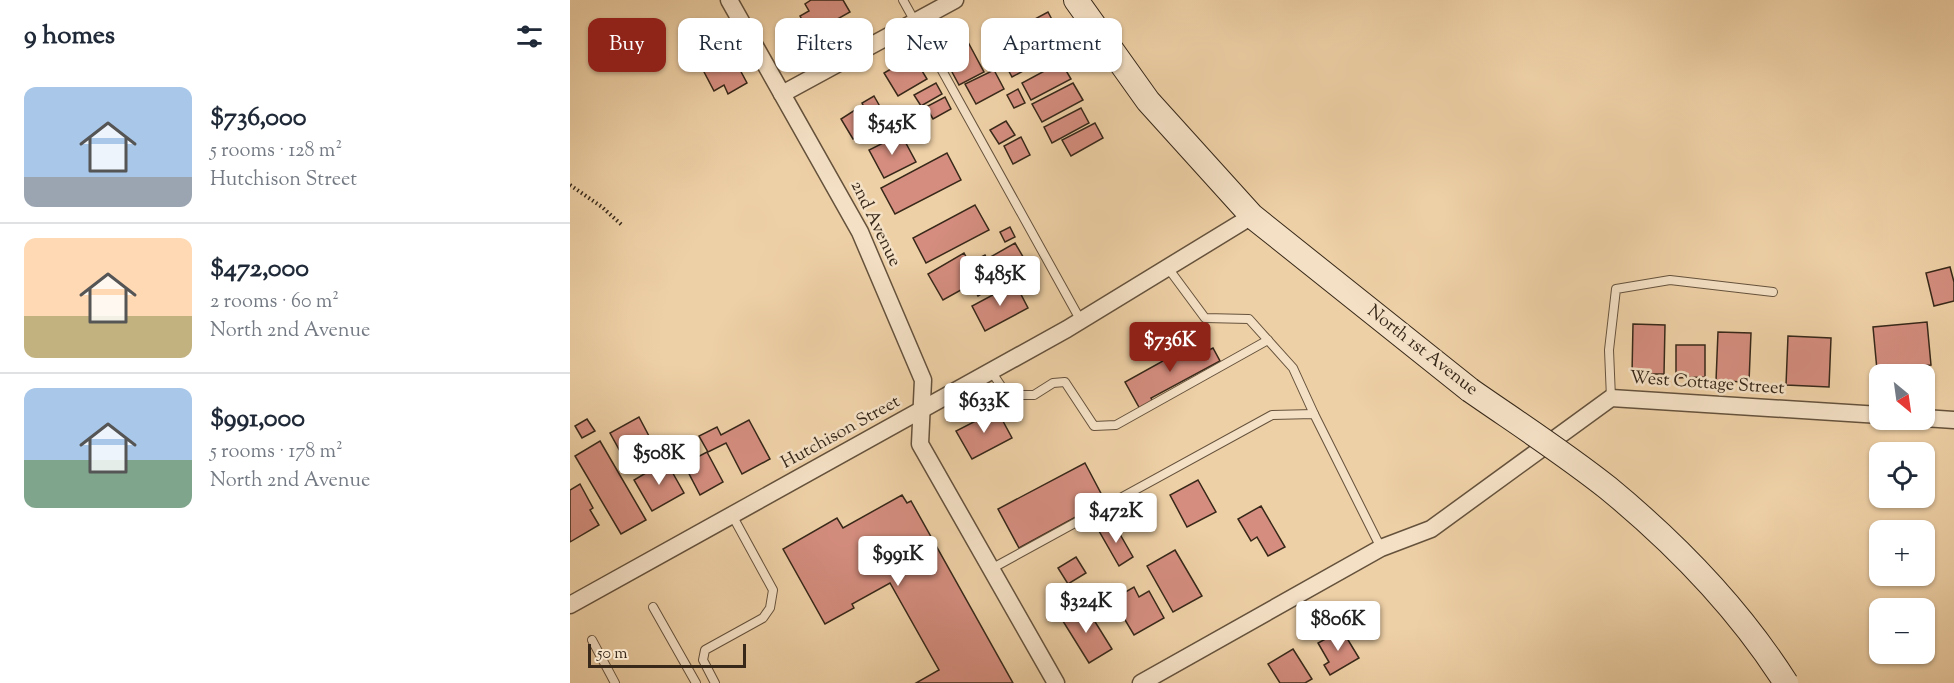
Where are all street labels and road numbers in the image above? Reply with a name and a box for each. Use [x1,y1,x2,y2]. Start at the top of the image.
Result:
street label: 2nd Avenue [843,176,907,272]
street label: North 1st Avenue [1361,299,1483,403]
street label: West Cottage Street [1629,366,1785,402]
street label: Hutchison Street [777,390,905,476]

